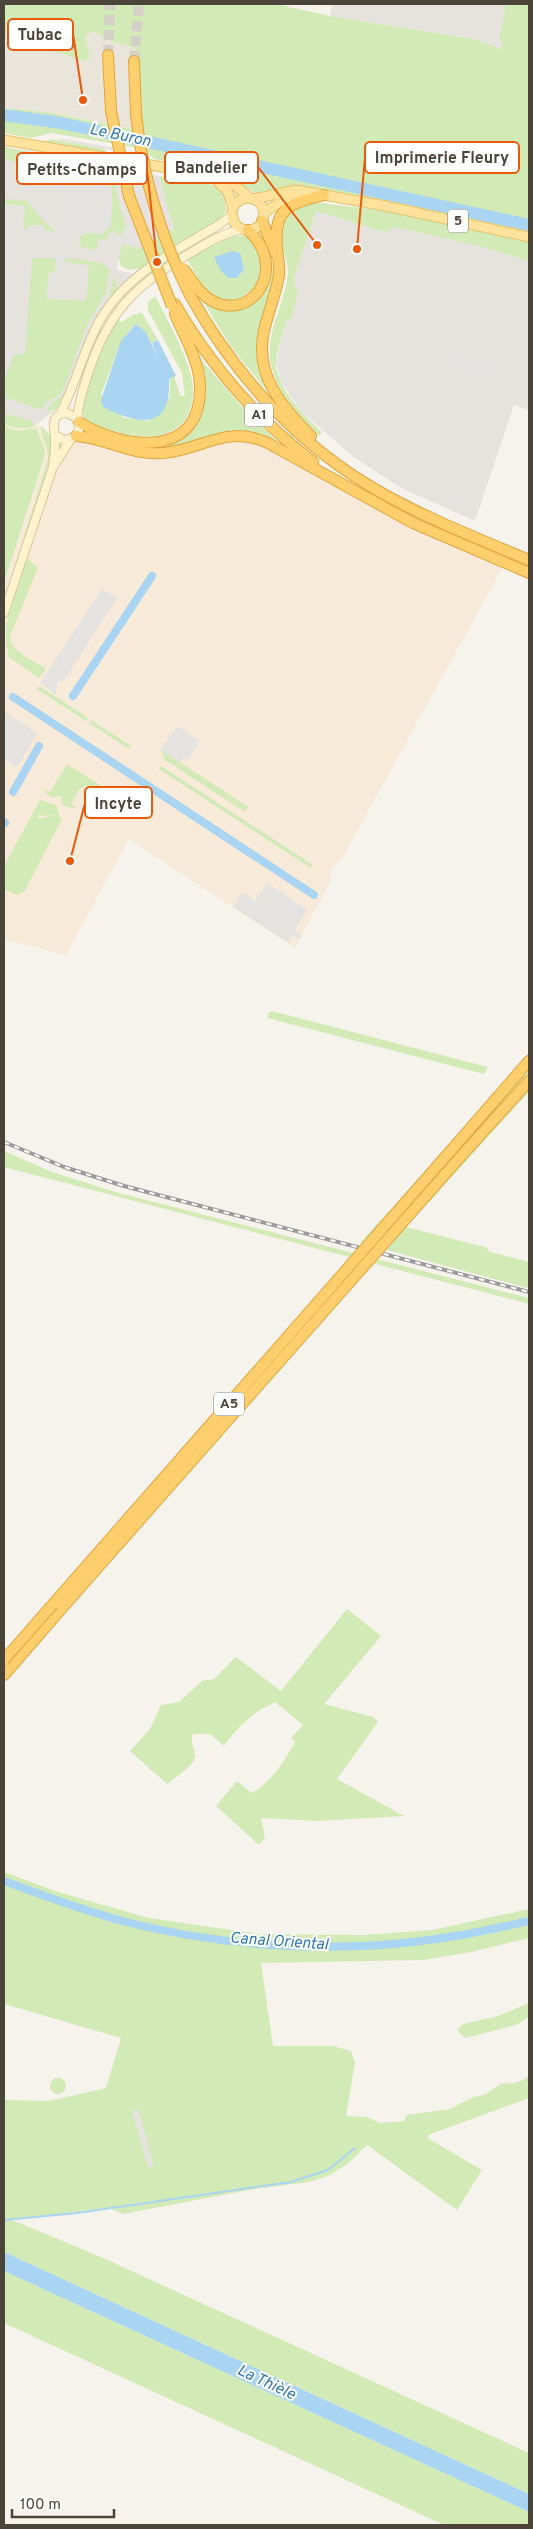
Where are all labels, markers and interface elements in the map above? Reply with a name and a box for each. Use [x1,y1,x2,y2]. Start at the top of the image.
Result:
callout: Tubac [8,19,73,50]
text: Tubac [18,26,63,46]
water label: Le Buron [88,120,153,152]
callout: Imprimerie Fleury [365,142,519,173]
text: Imprimerie Fleury [375,149,509,169]
callout: Bandelier [165,152,258,183]
callout: Petits-Champs [17,153,147,184]
text: Bandelier [175,159,248,179]
text: Petits-Champs [27,161,137,181]
road number: 5 [448,210,468,232]
road number: A1 [245,404,273,426]
callout: Incyte [85,787,152,818]
text: Incyte [94,795,142,815]
road number: A5 [214,1392,244,1416]
water label: Canal Oriental [229,1929,330,1955]
water label: La Thièle [234,2361,299,2405]
scale bar [12,2486,115,2518]
text: 100 m [20,2496,61,2515]

